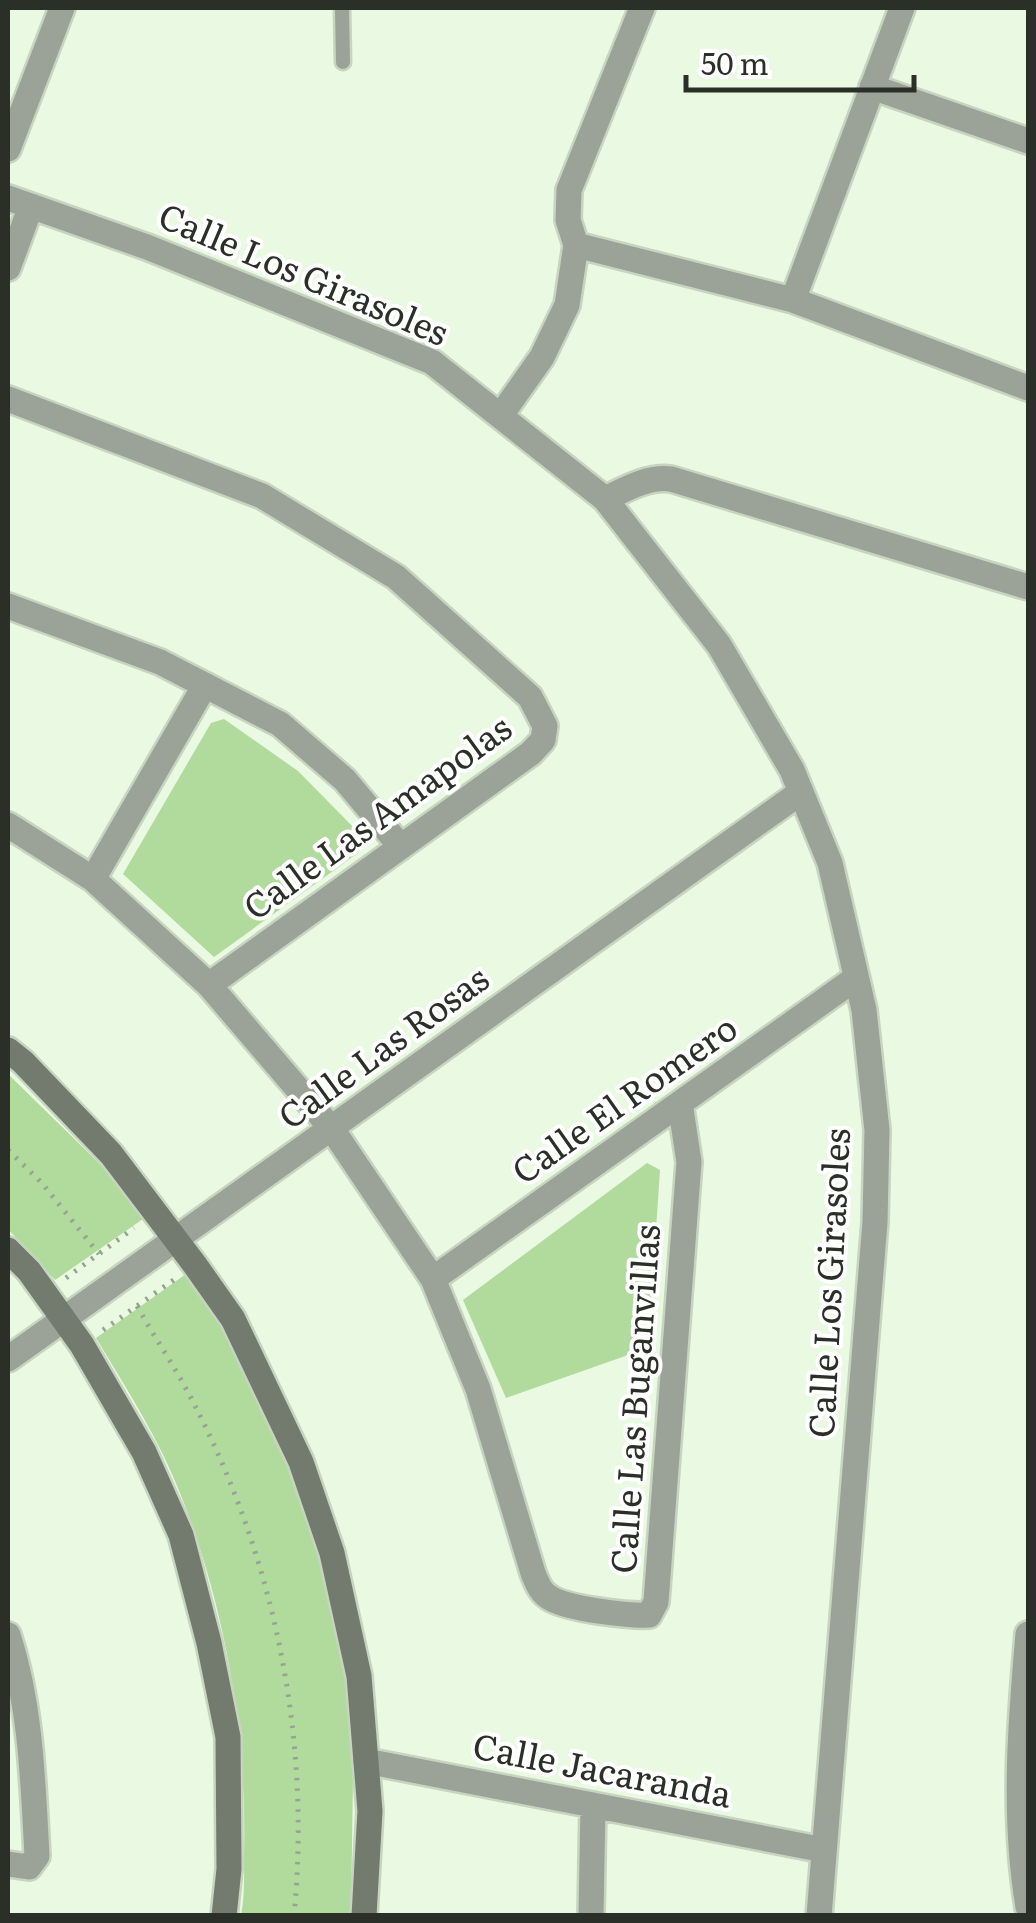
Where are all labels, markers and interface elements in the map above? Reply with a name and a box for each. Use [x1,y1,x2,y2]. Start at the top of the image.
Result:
scale bar [686,30,914,92]
text: 50 m [701,40,769,84]
street label: Calle Los Girasoles [151,188,457,357]
street label: Calle Las Amapolas [232,700,521,931]
street label: Calle Las Rosas [266,951,498,1140]
street label: Calle El Romero [500,1000,747,1195]
street label: Calle Los Girasoles [793,1127,861,1439]
street label: Calle Las Buganvillas [595,1223,671,1575]
street label: Calle Jacaranda [469,1718,736,1819]

